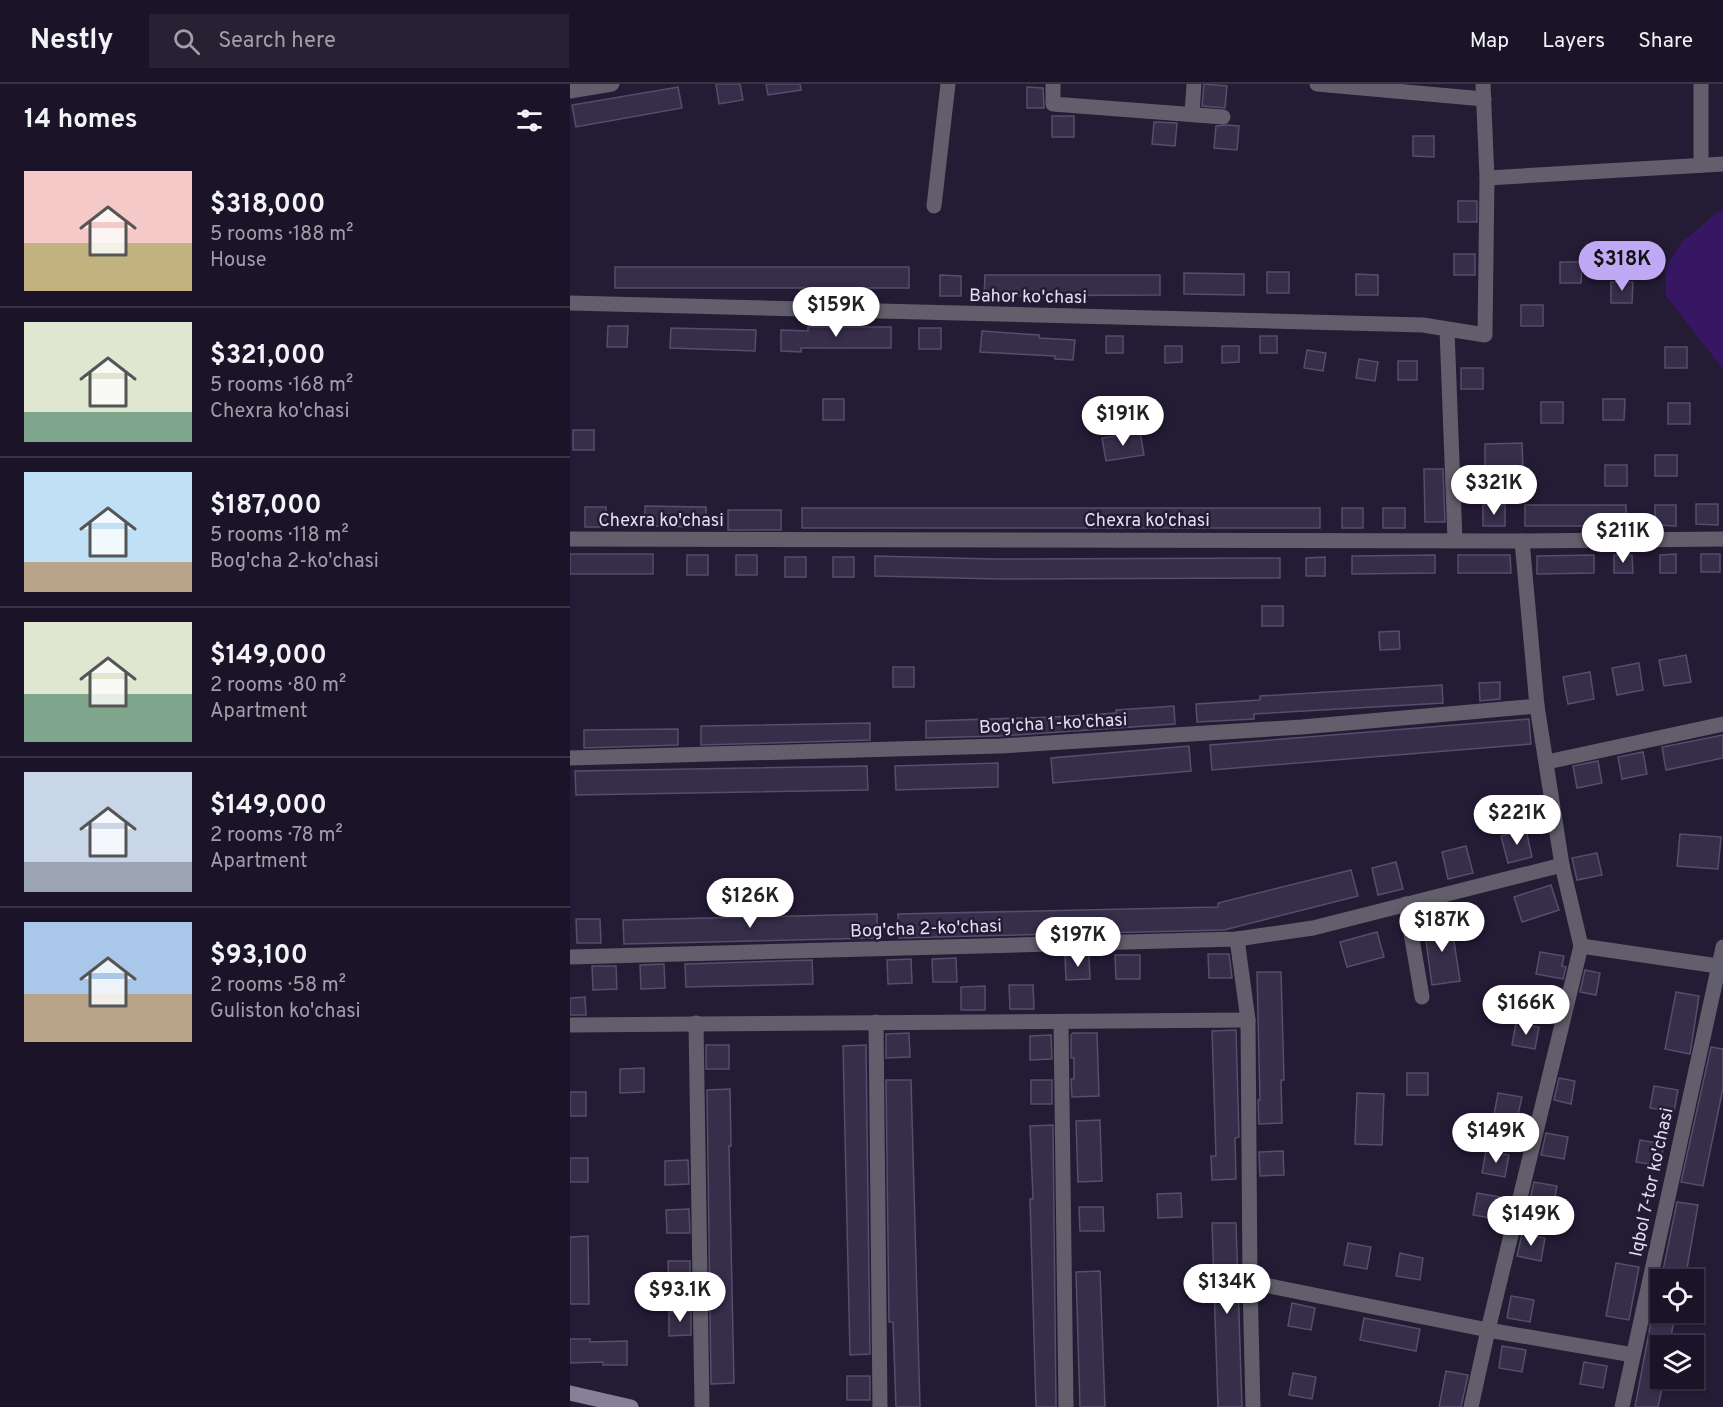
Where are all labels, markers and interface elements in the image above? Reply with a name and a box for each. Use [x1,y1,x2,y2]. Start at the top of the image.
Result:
search box [149,14,569,68]
text: Nestly [30,23,113,59]
icon: search [170,25,203,58]
text: Search here [218,28,336,55]
text: Map [1470,28,1509,55]
text: Layers [1542,28,1605,55]
text: Share [1638,28,1693,55]
text: 14 homes [24,104,138,137]
icon: filters [513,104,546,137]
text: $318,000 [210,189,325,222]
icon: home [72,195,144,267]
text: 5 rooms · 188 m² [210,222,353,248]
pin: $318K [1580,241,1664,292]
text: $318K [1593,247,1651,273]
text: House [210,248,266,274]
street label: Bahor ko'chasi [969,285,1087,310]
pin: $159K [794,287,878,338]
text: $159K [807,293,865,319]
text: $321,000 [210,340,325,373]
icon: home [72,346,144,418]
text: 5 rooms · 168 m² [210,373,353,399]
pin: $191K [1081,396,1165,447]
text: Chexra ko'chasi [210,399,350,425]
text: $191K [1096,402,1150,428]
pin: $321K [1452,465,1536,516]
text: $321K [1465,471,1523,497]
text: $187,000 [210,490,322,523]
icon: home [72,496,144,568]
street label: Chexra ko'chasi [598,510,724,533]
street label: Chexra ko'chasi [1084,510,1210,533]
pin: $211K [1581,513,1665,564]
text: $211K [1596,519,1650,545]
text: 5 rooms · 118 m² [210,523,349,549]
text: Bog'cha 2-ko'chasi [210,549,379,575]
text: $149,000 [210,640,327,673]
icon: home [72,646,144,718]
text: 2 rooms · 80 m² [210,673,346,699]
text: Apartment [210,699,308,725]
street label: Bog'cha 1-ko'chasi [978,709,1128,740]
text: $149,000 [210,790,327,823]
pin: $221K [1475,795,1559,846]
icon: home [72,796,144,868]
text: $221K [1488,801,1546,827]
text: 2 rooms · 78 m² [210,823,343,849]
text: Apartment [210,849,308,875]
pin: $126K [708,878,792,929]
text: $126K [721,884,779,910]
pin: $187K [1400,902,1484,953]
text: $187K [1413,908,1471,934]
street label: Bog'cha 2-ko'chasi [850,915,1002,944]
pin: $197K [1036,917,1120,968]
text: $197K [1050,923,1106,949]
text: $93,100 [210,940,308,973]
icon: home [72,946,144,1018]
text: 2 rooms · 58 m² [210,973,346,999]
pin: $166K [1484,985,1568,1036]
text: $166K [1497,991,1555,1017]
text: Guliston ko'chasi [210,999,361,1025]
street label: Iqbol 7-tor ko'chasi [1625,1106,1680,1259]
pin: $149K [1454,1113,1538,1164]
text: $149K [1466,1119,1526,1145]
pin: $149K [1489,1196,1573,1247]
text: $149K [1501,1202,1561,1228]
pin: $134K [1185,1264,1269,1315]
map controls [1650,1269,1704,1389]
button: locate [1650,1269,1704,1323]
text: $134K [1197,1270,1257,1296]
pin: $93.1K [631,1272,729,1323]
text: $93.1K [649,1278,711,1304]
button: layers [1650,1335,1704,1389]

